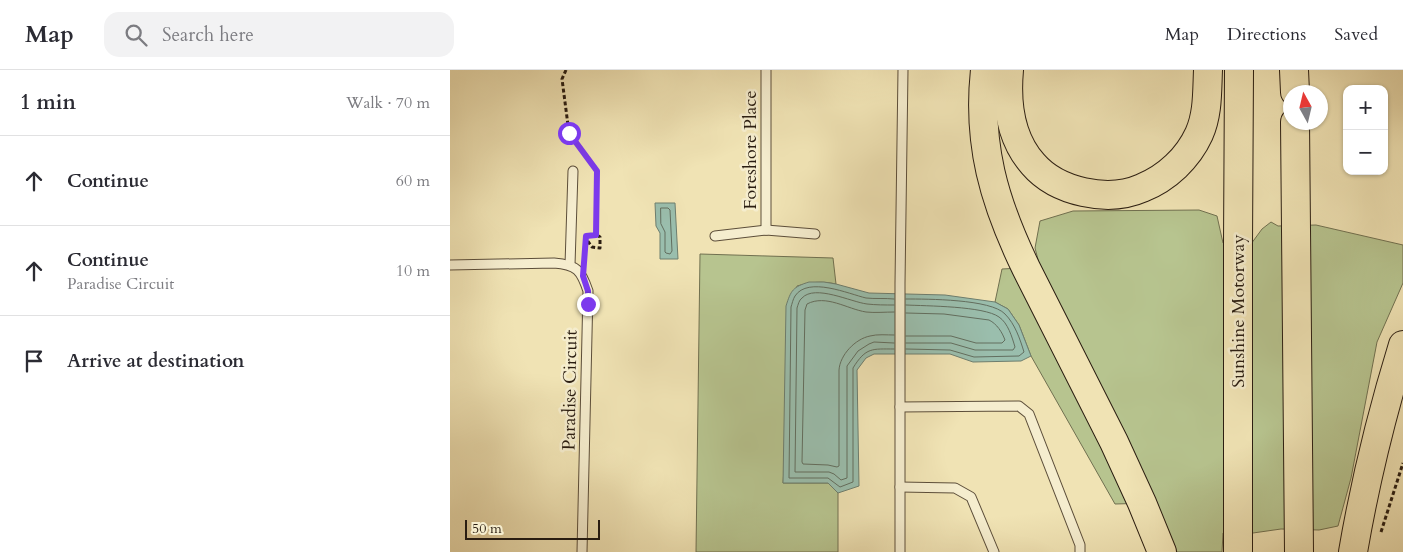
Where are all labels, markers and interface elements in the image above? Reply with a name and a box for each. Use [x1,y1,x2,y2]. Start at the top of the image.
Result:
search box [104,12,454,57]
text: Map [25,18,74,51]
icon: search [122,21,150,49]
text: Search here [162,22,254,48]
text: Map [1165,22,1199,47]
text: Directions [1227,22,1306,47]
text: Saved [1334,22,1378,47]
north arrow [1283,85,1328,130]
map controls [1343,85,1388,175]
button: + [1343,85,1388,130]
text: 1 min [20,88,76,117]
street label: Foreshore Place [738,90,763,210]
text: Walk · 70 m [346,92,430,114]
route start [558,122,581,145]
button: − [1343,130,1388,175]
icon: ahead [20,167,48,195]
text: Continue [67,168,149,194]
text: 60 m [396,170,430,192]
street label: Sunshine Motorway [1226,234,1251,388]
text: Continue [67,247,149,273]
icon: ahead [20,257,48,285]
text: 10 m [396,260,430,282]
text: Paradise Circuit [67,273,174,295]
route end [577,293,600,316]
street label: Paradise Circuit [556,329,584,451]
icon: arrive [20,347,48,375]
text: Arrive at destination [67,348,244,374]
scale bar [465,517,600,540]
text: 50 m [472,519,502,538]

